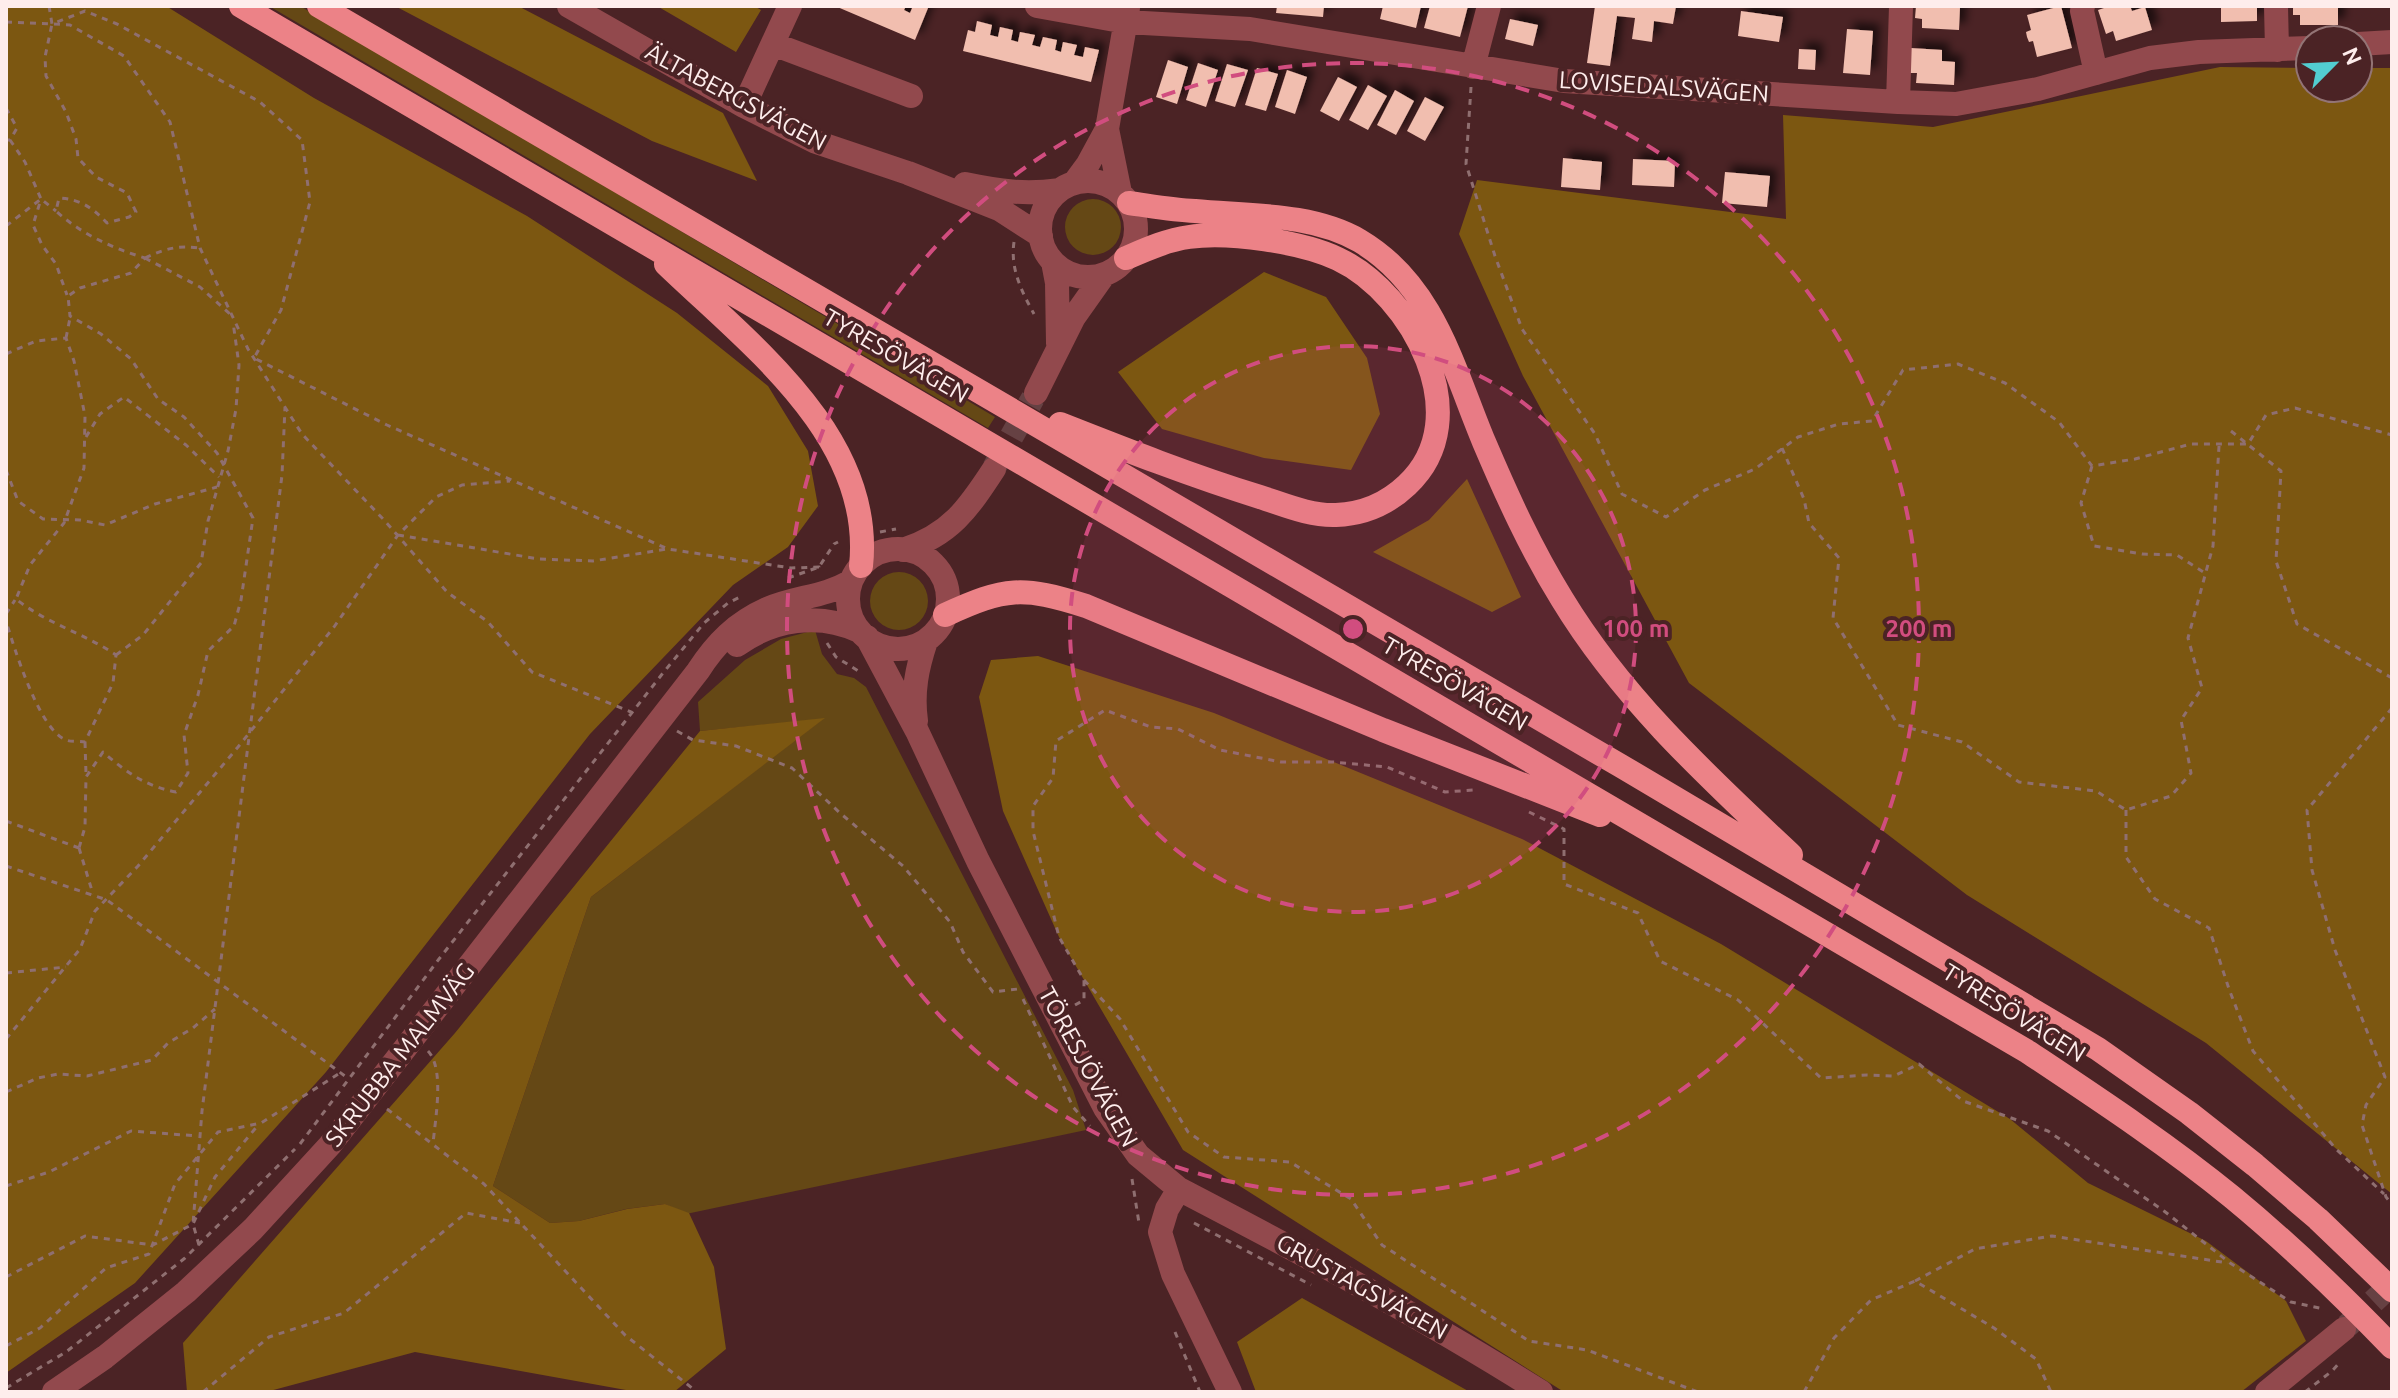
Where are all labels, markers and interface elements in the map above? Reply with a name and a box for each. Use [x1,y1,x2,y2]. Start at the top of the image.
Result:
north arrow [2294,24,2374,104]
street label: ÄLTABERGSVÄGEN [641,37,831,156]
text: N [2338,43,2367,68]
street label: LOVISEDALSVÄGEN [1558,66,1770,107]
street label: TYRESÖVÄGEN [819,303,974,408]
centre of rings [1339,615,1367,643]
text: 100 m [1603,615,1669,642]
text: 200 m [1886,615,1952,642]
street label: TYRESÖVÄGEN [1378,631,1533,736]
street label: SKRUBBA MALMVÄG [320,958,479,1152]
street label: TYRESÖVÄGEN [1938,958,2091,1067]
street label: TÖRESJÖVÄGEN [1033,982,1144,1151]
street label: GRUSTAGSVÄGEN [1272,1228,1453,1345]

